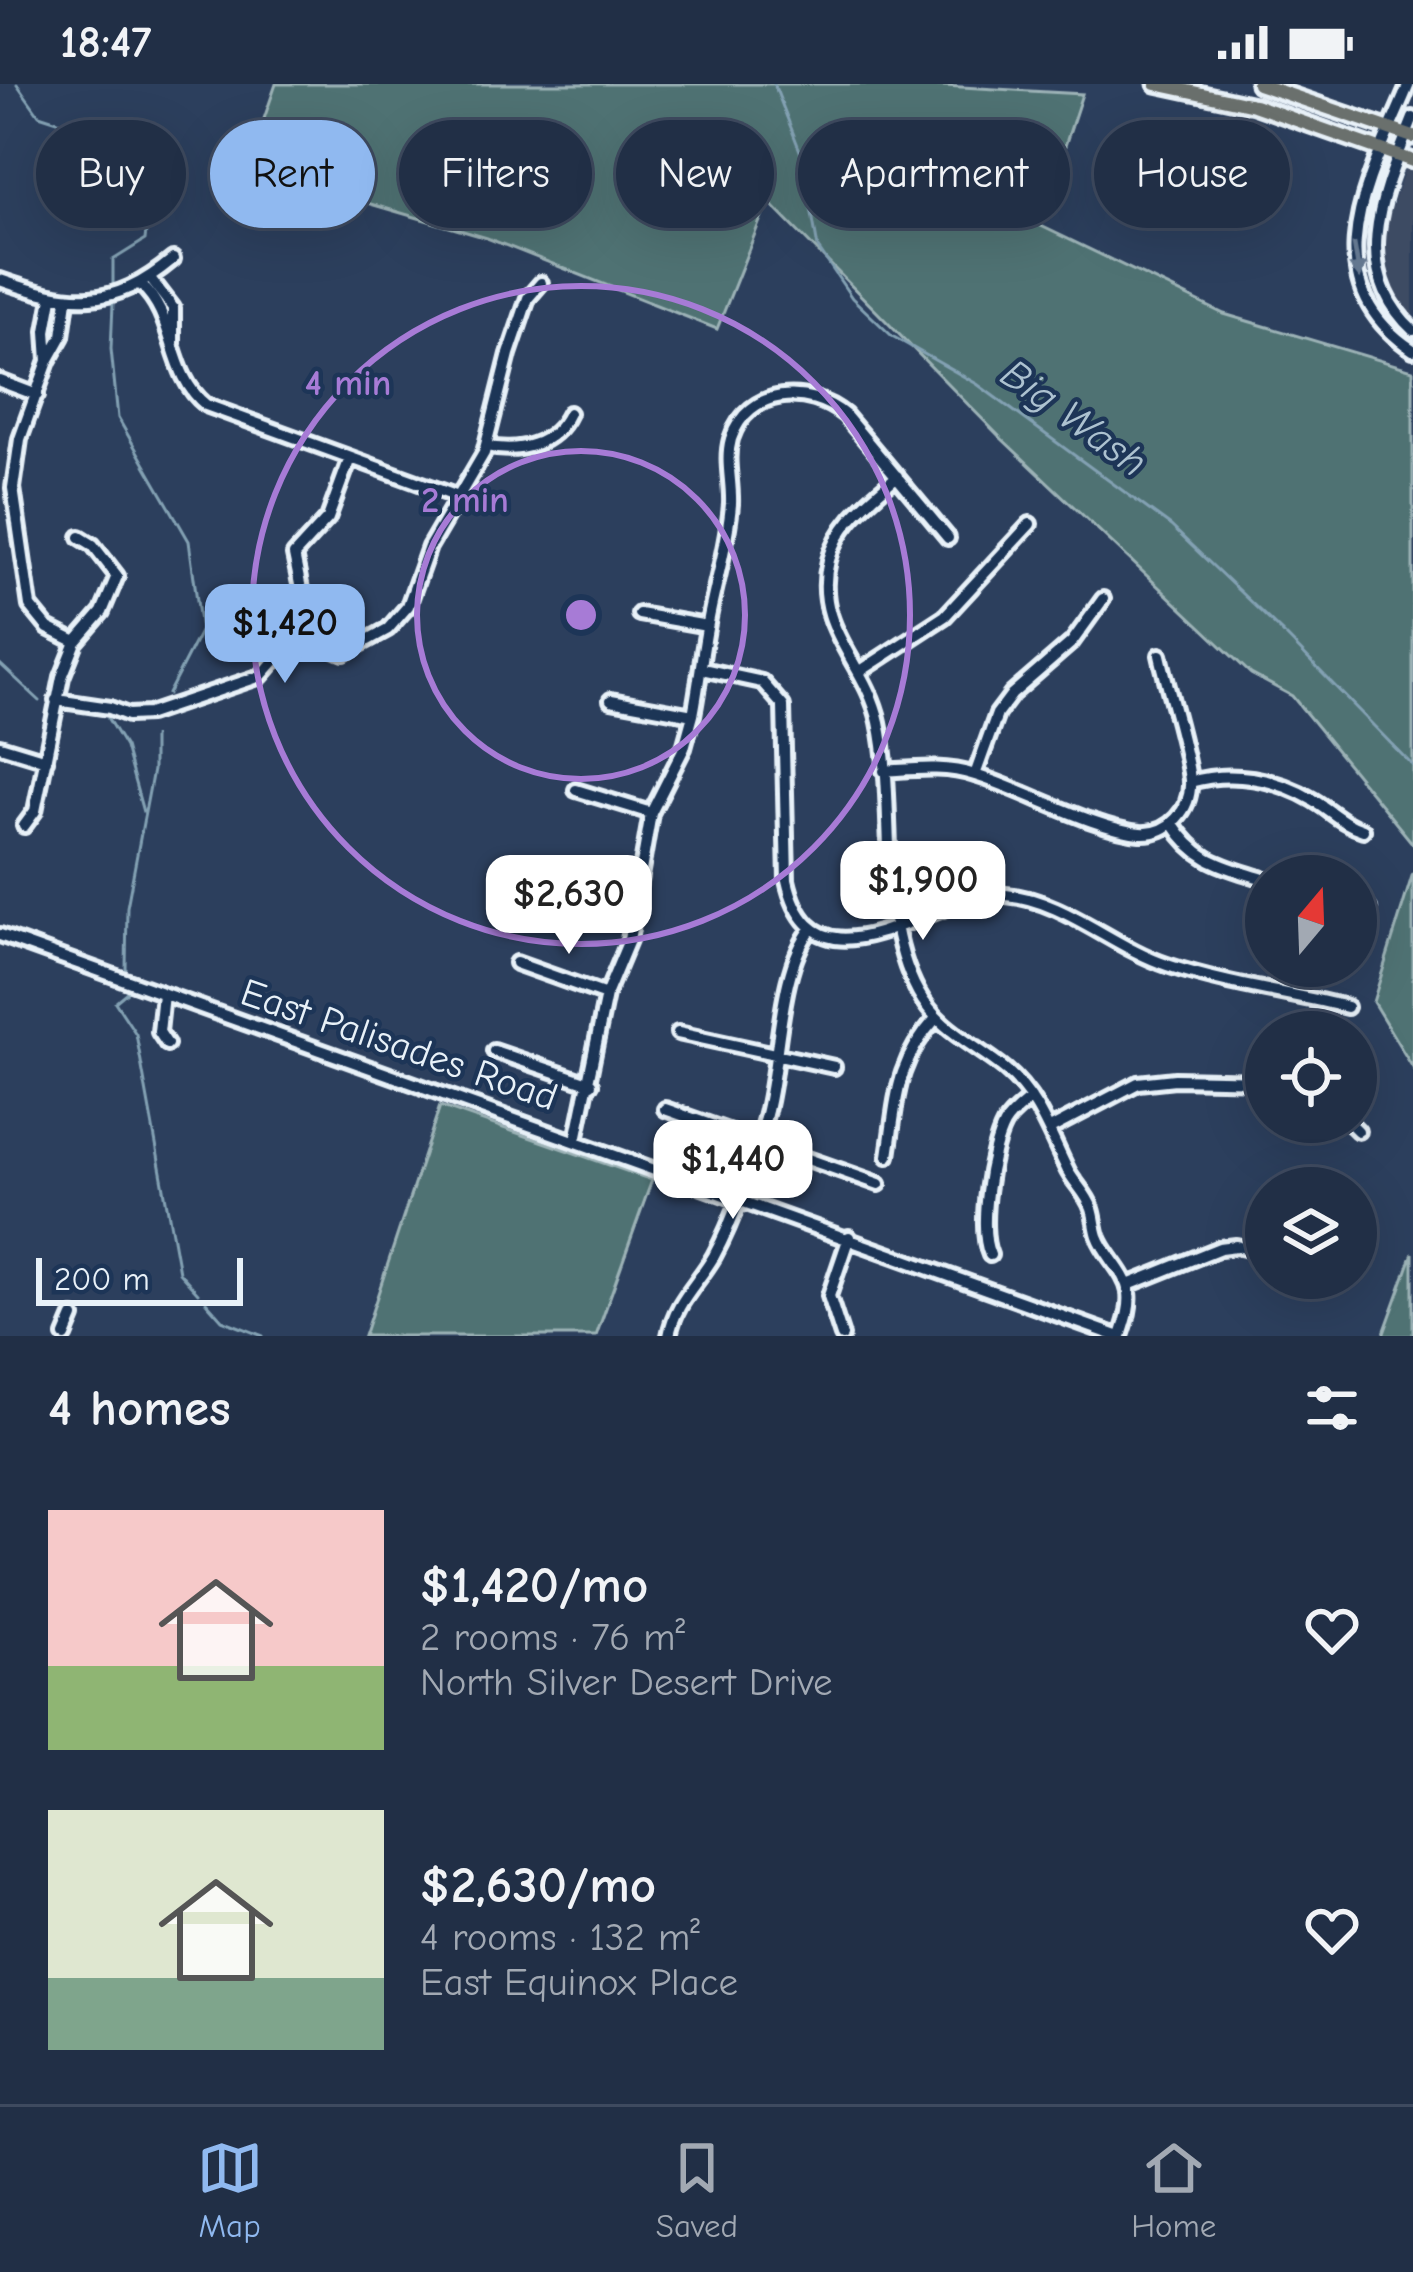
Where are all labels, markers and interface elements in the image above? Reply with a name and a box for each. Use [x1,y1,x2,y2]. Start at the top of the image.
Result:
text: 18:47 [60,16,151,68]
chip: Buy [36,120,186,228]
chip: Rent [210,120,375,228]
chip: Filters [399,120,592,228]
chip: New [616,120,774,228]
chip: Apartment [798,120,1070,228]
chip: House [1094,120,1290,228]
one-way arrow [1348,242,1367,280]
water label: Big Wash [992,349,1156,487]
text: 4 min [305,363,391,404]
text: 2 min [421,480,509,521]
pin: $1,420 [187,584,383,686]
centre of rings [560,594,602,636]
text: $1,420 [232,600,338,645]
pin: $1,900 [825,841,1021,943]
pin: $2,630 [471,855,667,957]
north arrow [1245,855,1377,987]
map controls [1245,855,1377,1299]
text: $1,900 [867,857,979,902]
text: $2,630 [513,871,625,916]
street label: East Palisades Road [235,970,563,1120]
button: locate [1245,1011,1377,1143]
pin: $1,440 [635,1120,831,1222]
text: $1,440 [680,1136,786,1181]
button: layers [1245,1167,1377,1299]
scale bar [36,1252,243,1305]
text: 200 m [54,1260,150,1298]
icon: filters [1299,1375,1365,1441]
text: 4 homes [48,1379,231,1438]
text: $1,420/mo [420,1556,648,1615]
icon: home [144,1558,288,1702]
icon: heart [1299,1597,1365,1663]
text: 2 rooms · 76 m² [420,1615,685,1660]
text: North Silver Desert Drive [420,1660,833,1705]
text: $2,630/mo [420,1856,656,1915]
icon: home [144,1858,288,2002]
icon: heart [1299,1897,1365,1963]
text: 4 rooms · 132 m² [420,1915,700,1960]
text: East Equinox Place [420,1960,738,2005]
tab: Map [197,2135,263,2245]
tab: Saved [656,2135,738,2245]
tab: Home [1131,2135,1216,2245]

